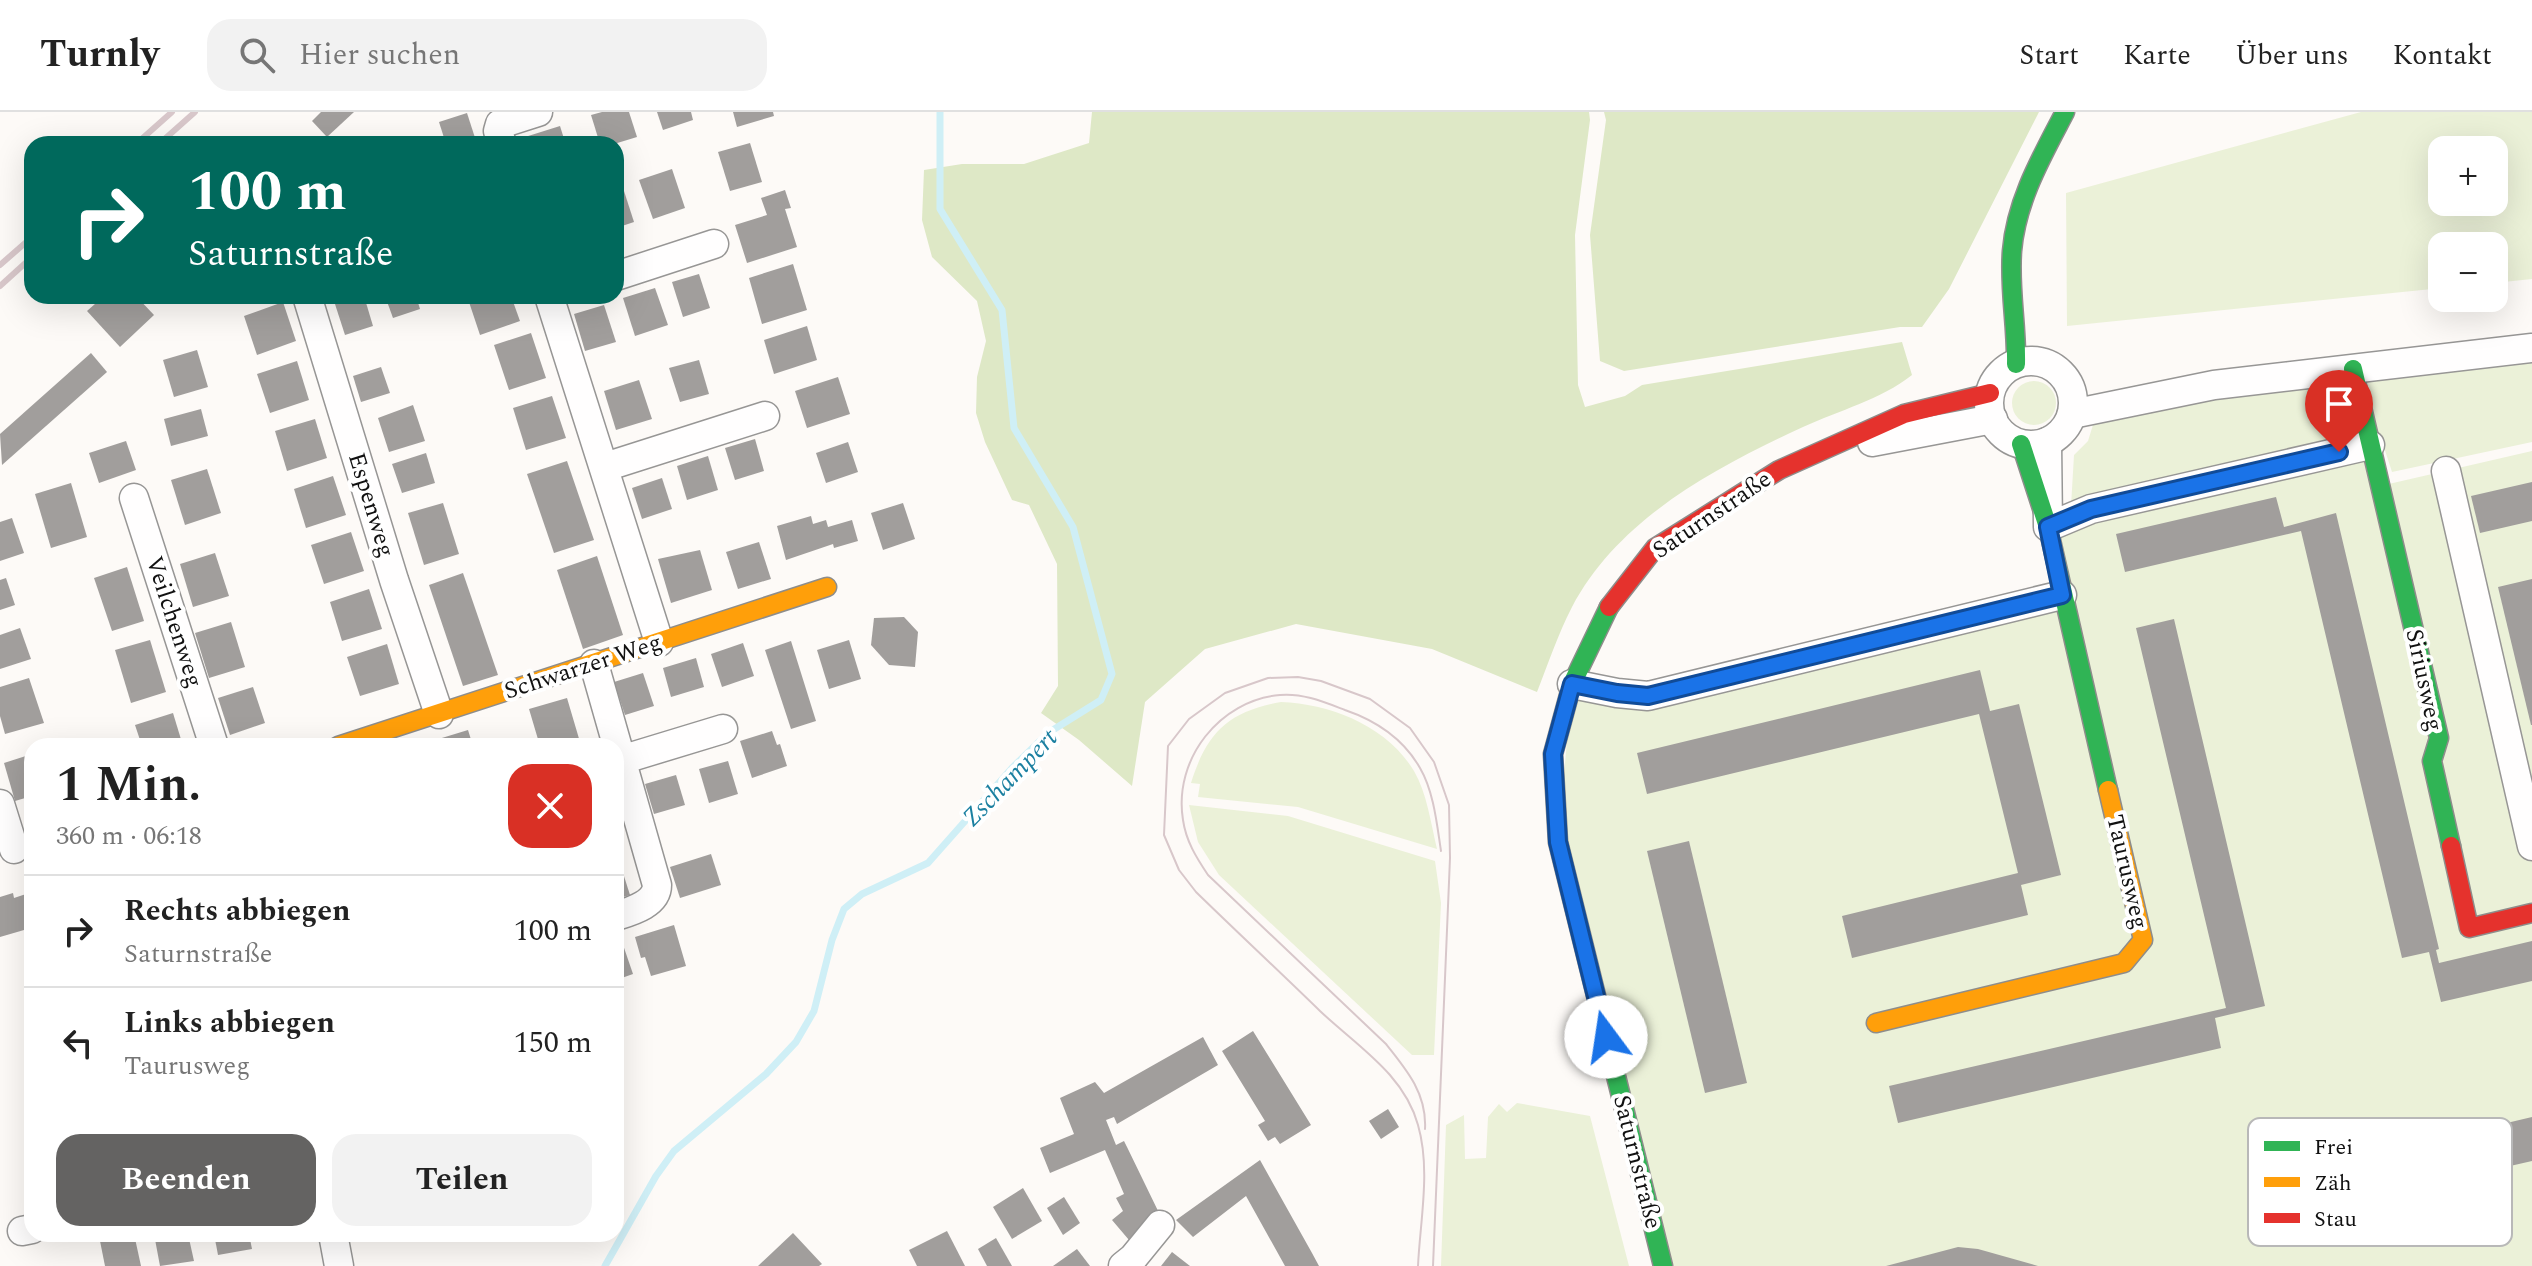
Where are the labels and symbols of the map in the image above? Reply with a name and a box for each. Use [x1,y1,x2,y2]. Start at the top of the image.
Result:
pin [2305,370,2373,452]
street label: Espenweg [338,448,404,562]
street label: Saturnstraße [1645,462,1779,568]
street label: Veilchenweg [136,552,212,692]
street label: Schwarzer Weg [499,625,667,709]
street label: Siriusweg [2396,625,2452,735]
water label: Zschampert [953,719,1068,836]
street label: Taurusweg [2096,811,2158,933]
position arrow [1564,995,1648,1079]
street label: Saturnstraße [1603,1091,1671,1233]
legend [2248,1118,2512,1246]
text: Frei [2314,1131,2353,1164]
text: Zäh [2314,1167,2352,1200]
text: Stau [2314,1203,2357,1236]

